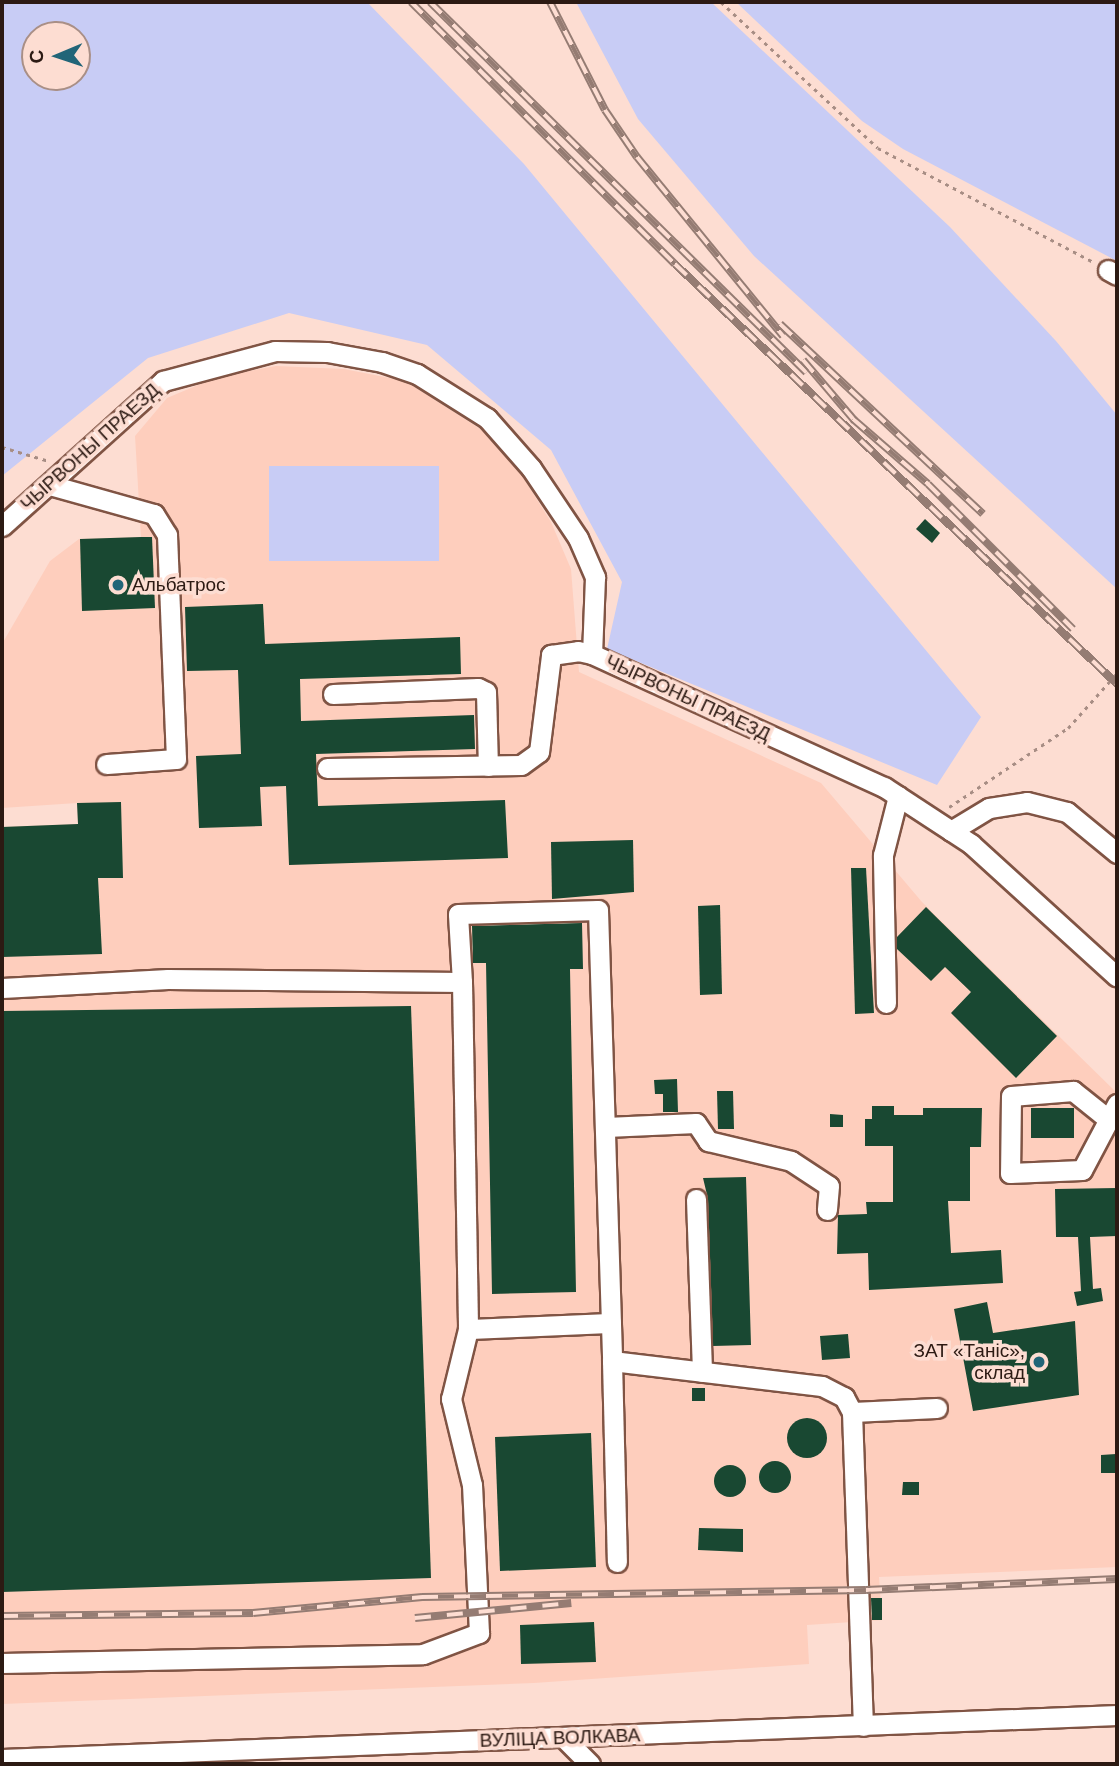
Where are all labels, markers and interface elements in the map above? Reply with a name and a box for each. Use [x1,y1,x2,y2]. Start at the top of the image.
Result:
north arrow [21,21,91,91]
text: С [26,49,47,64]
street label: ЧЫРВОНЫ ПРАЕЗД [16,379,164,515]
place label: Альбатрос [132,574,226,596]
marker: Альбатрос [110,577,126,593]
street label: ЧЫРВОНЫ ПРАЕЗД [602,650,774,746]
place label: ЗАТ «Таніс», склад [914,1340,1025,1384]
marker: ЗАТ «Таніс», склад [1031,1354,1047,1370]
street label: ВУЛІЦА ВОЛКАВА [479,1724,641,1752]

